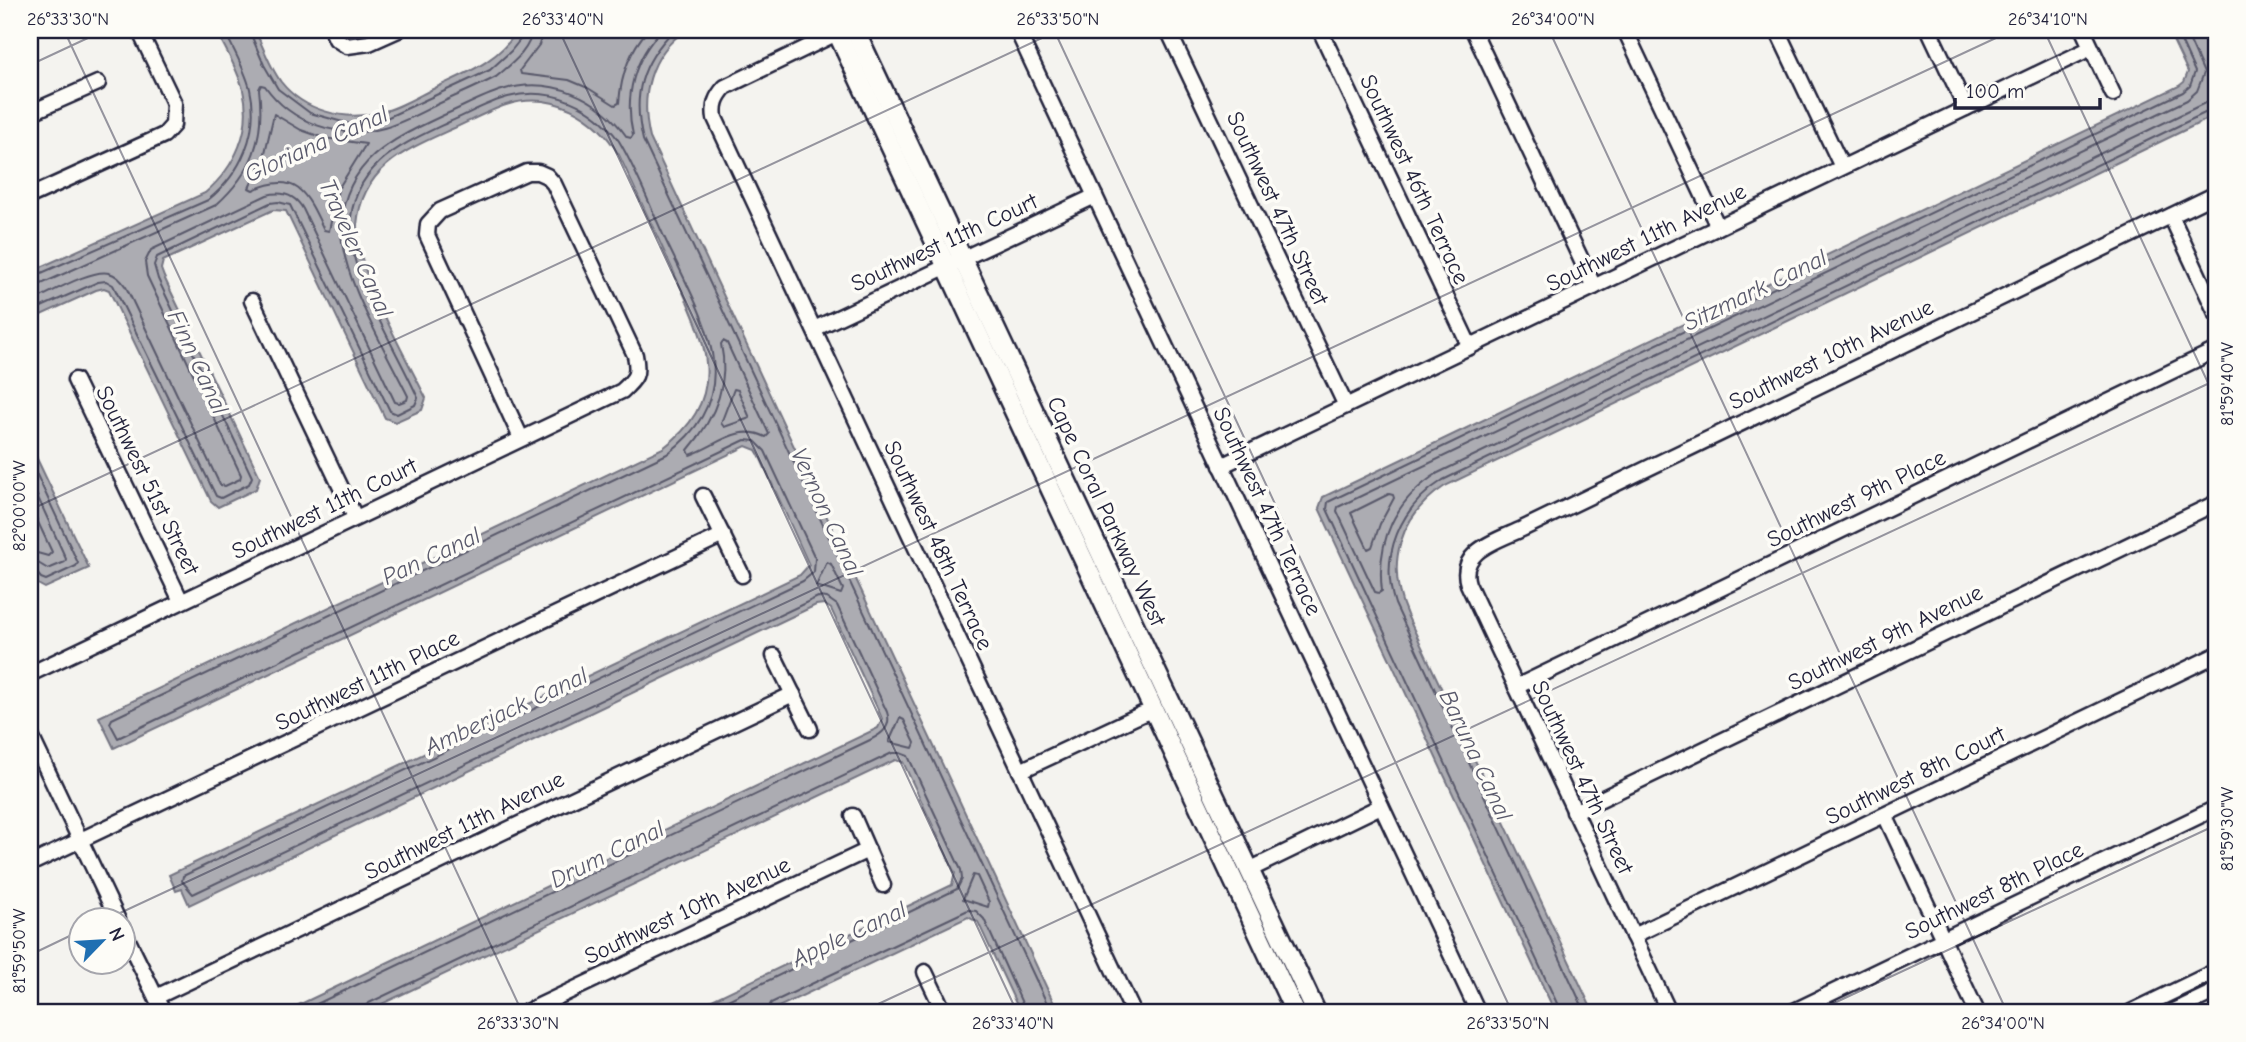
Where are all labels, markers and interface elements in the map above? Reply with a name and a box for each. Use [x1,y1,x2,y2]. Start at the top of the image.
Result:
text: 26°33'30"N [27,9,109,30]
text: 26°33'40"N [522,9,604,30]
text: 26°33'50"N [1017,9,1099,30]
text: 26°34'00"N [1511,9,1595,30]
text: 26°34'10"N [2008,9,2088,30]
scale bar [1955,66,2101,110]
street label: Southwest 46th Terrace [1354,70,1475,288]
text: 100 m [1966,79,2024,103]
water label: Gloriana Canal [240,100,393,188]
street label: Southwest 47th Street [1221,107,1335,311]
water label: Traveler Canal [313,174,399,322]
street label: Southwest 11th Avenue [1542,177,1751,298]
street label: Southwest 11th Court [847,187,1043,298]
water label: Sitzmark Canal [1679,243,1832,337]
street label: Southwest 10th Avenue [1725,293,1938,416]
water label: Finn Canal [162,305,235,419]
text: 81°59'40"W [2217,342,2238,426]
street label: Southwest 51st Street [90,381,206,581]
street label: Cape Coral Parkway West [1041,392,1172,632]
street label: Southwest 47th Terrace [1207,403,1328,620]
street label: Southwest 48th Terrace [878,436,999,654]
water label: Vernon Canal [785,443,869,581]
street label: Southwest 9th Place [1762,443,1950,553]
street label: Southwest 11th Court [227,451,423,565]
text: 82°00'00"W [9,460,30,552]
water label: Pan Canal [378,521,485,591]
street label: Southwest 9th Avenue [1784,579,1987,696]
street label: Southwest 11th Place [271,624,464,737]
water label: Amberjack Canal [419,661,592,761]
street label: Southwest 47th Street [1526,676,1640,880]
water label: Baruna Canal [1434,685,1519,825]
street label: Southwest 8th Court [1821,720,2011,831]
street label: Southwest 11th Avenue [360,765,569,886]
text: 81°59'30"W [2217,786,2238,871]
water label: Drum Canal [546,814,669,894]
street label: Southwest 8th Place [1901,836,2088,945]
street label: Southwest 10th Avenue [580,851,794,970]
water label: Apple Canal [786,895,911,973]
north arrow [66,906,136,976]
text: 81°59'50"W [9,908,30,993]
text: N [104,924,129,945]
text: 26°33'30"N [477,1013,559,1034]
text: 26°33'40"N [972,1013,1054,1034]
text: 26°33'50"N [1467,1013,1549,1034]
text: 26°34'00"N [1961,1013,2045,1034]

